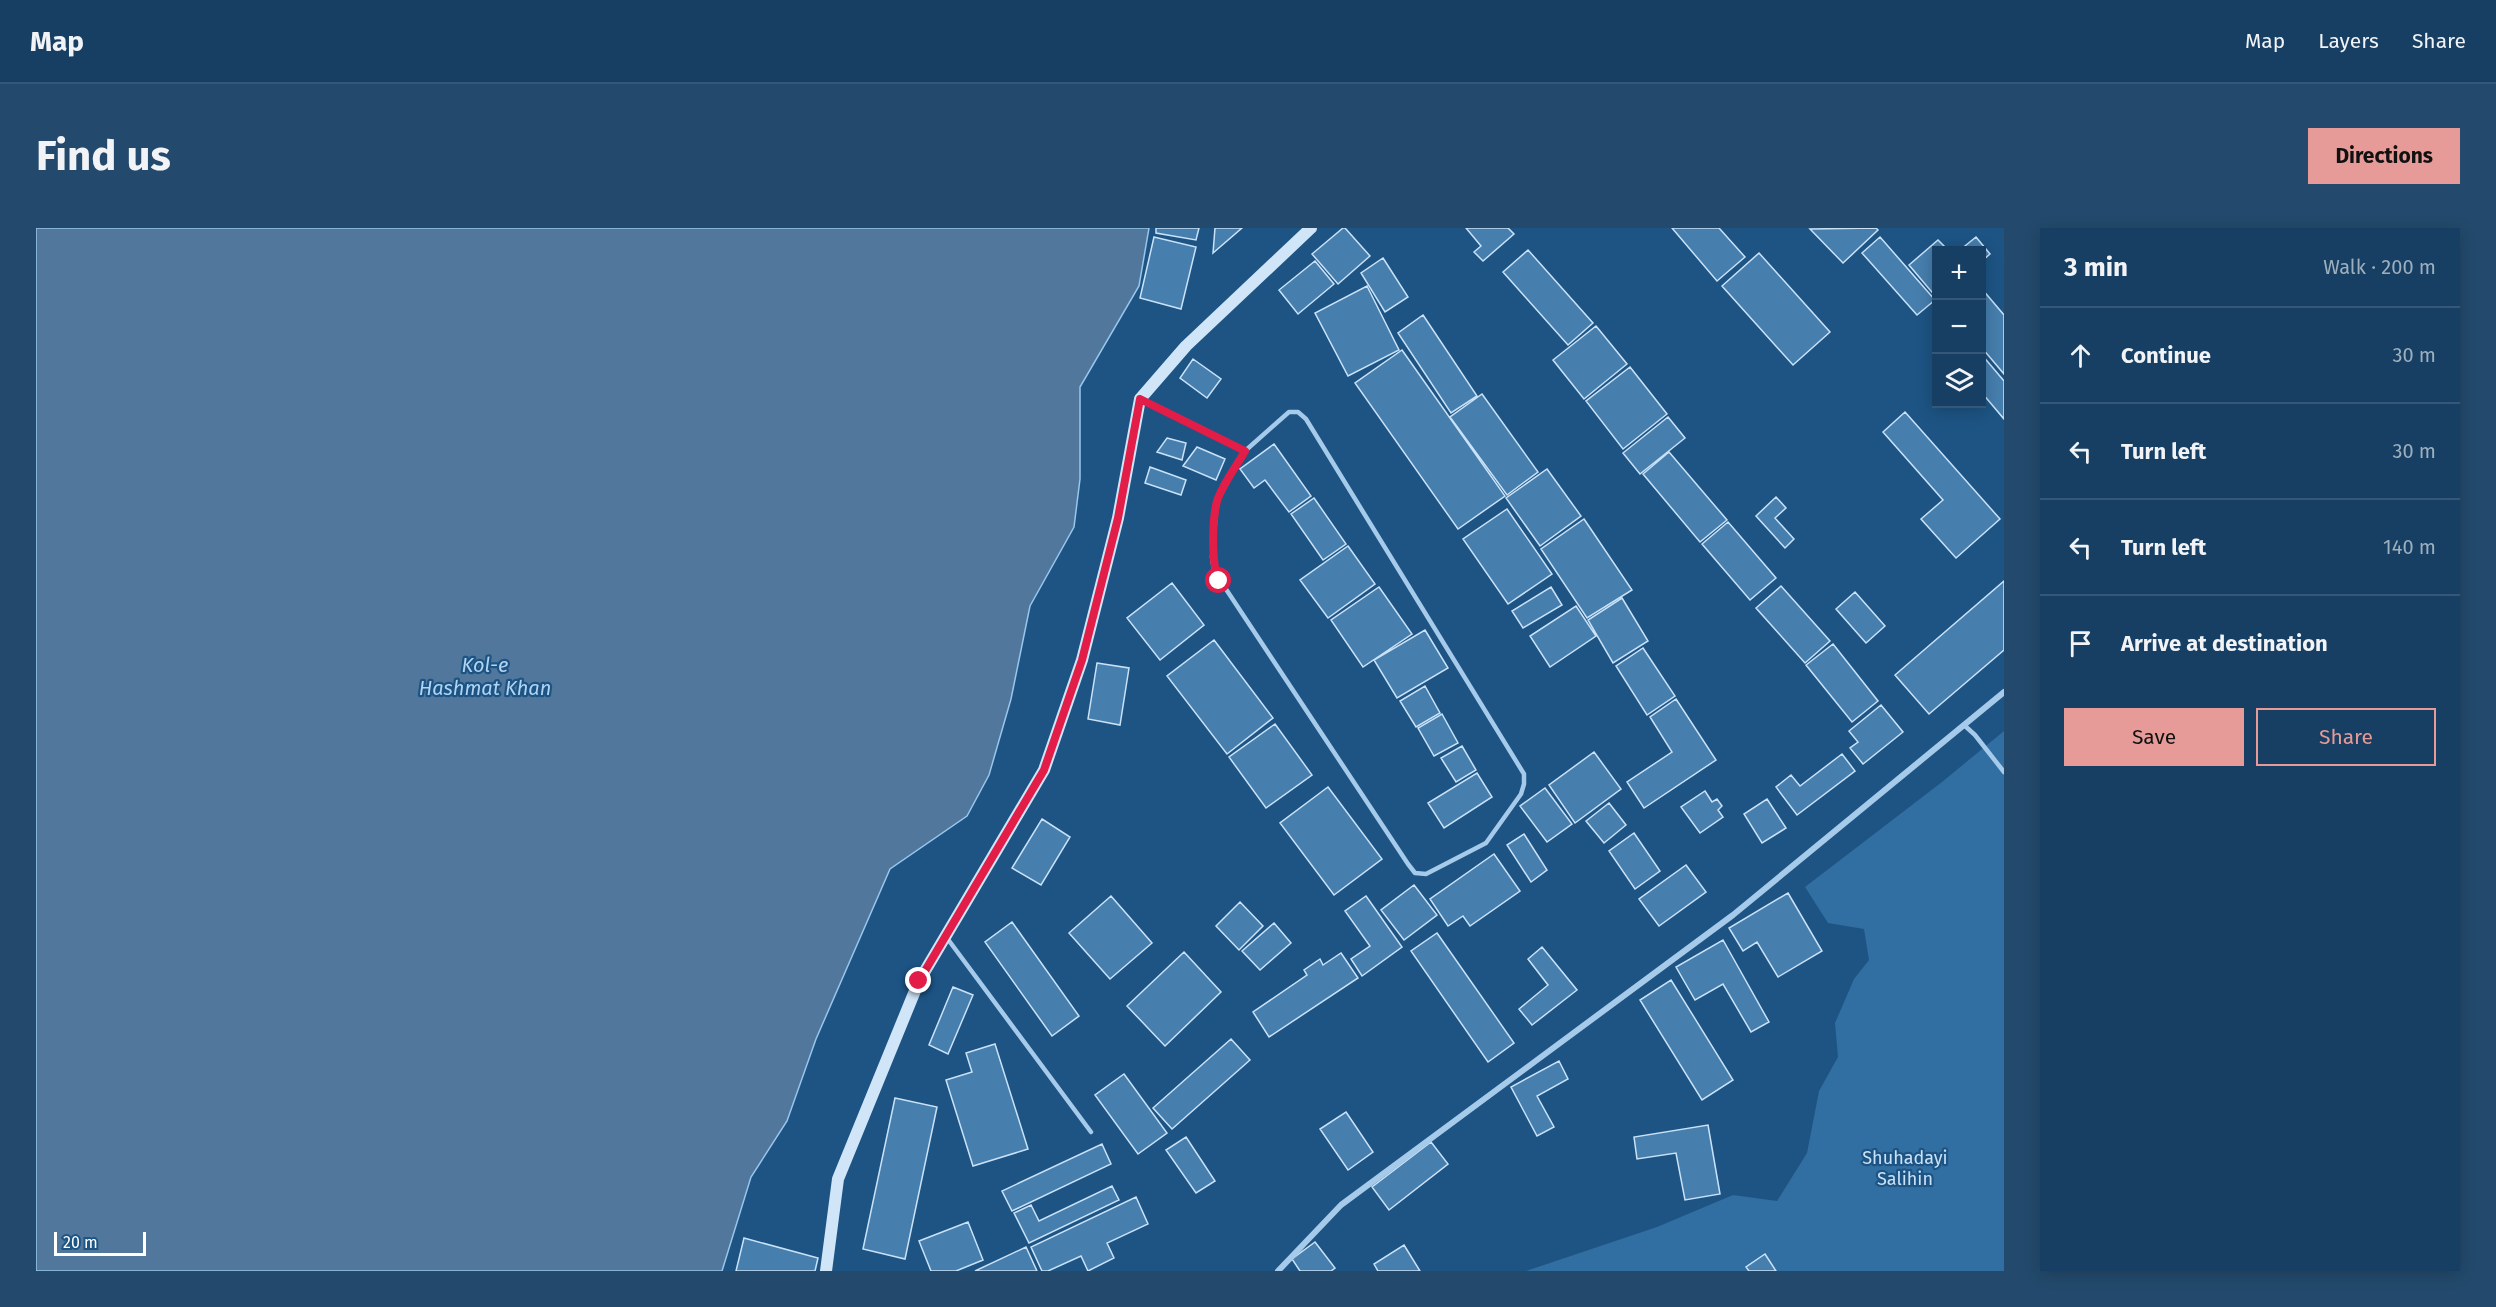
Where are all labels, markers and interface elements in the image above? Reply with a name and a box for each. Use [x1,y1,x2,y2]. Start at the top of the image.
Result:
text: Map [30,25,84,58]
text: Map [2245,28,2285,54]
text: Layers [2318,28,2379,54]
text: Share [2412,28,2466,54]
button: Directions [2308,128,2460,184]
text: Find us [36,131,171,181]
map controls [1932,246,1986,408]
button: + [1932,246,1986,300]
text: 3 min [2064,252,2128,283]
text: Walk · 200 m [2323,255,2436,279]
button: − [1932,300,1986,354]
icon: ahead [2064,339,2097,372]
text: Continue [2121,342,2211,369]
text: 30 m [2392,343,2436,367]
button: layers [1932,354,1986,408]
icon: left [2064,435,2097,468]
text: Turn left [2121,438,2206,465]
text: 30 m [2392,439,2436,463]
icon: left [2064,531,2097,564]
text: Turn left [2121,534,2206,561]
text: 140 m [2383,535,2436,559]
route start [1205,567,1231,593]
icon: arrive [2064,627,2097,660]
text: Arrive at destination [2121,630,2328,657]
water label: Kol-e Hashmat Khan [419,653,551,700]
button: Save [2064,708,2244,766]
button: Share [2256,708,2436,766]
route end [905,967,931,993]
park label: Shuhadayi Salihin [1862,1147,1948,1190]
scale bar [54,1229,146,1256]
text: 20 m [63,1233,98,1252]

